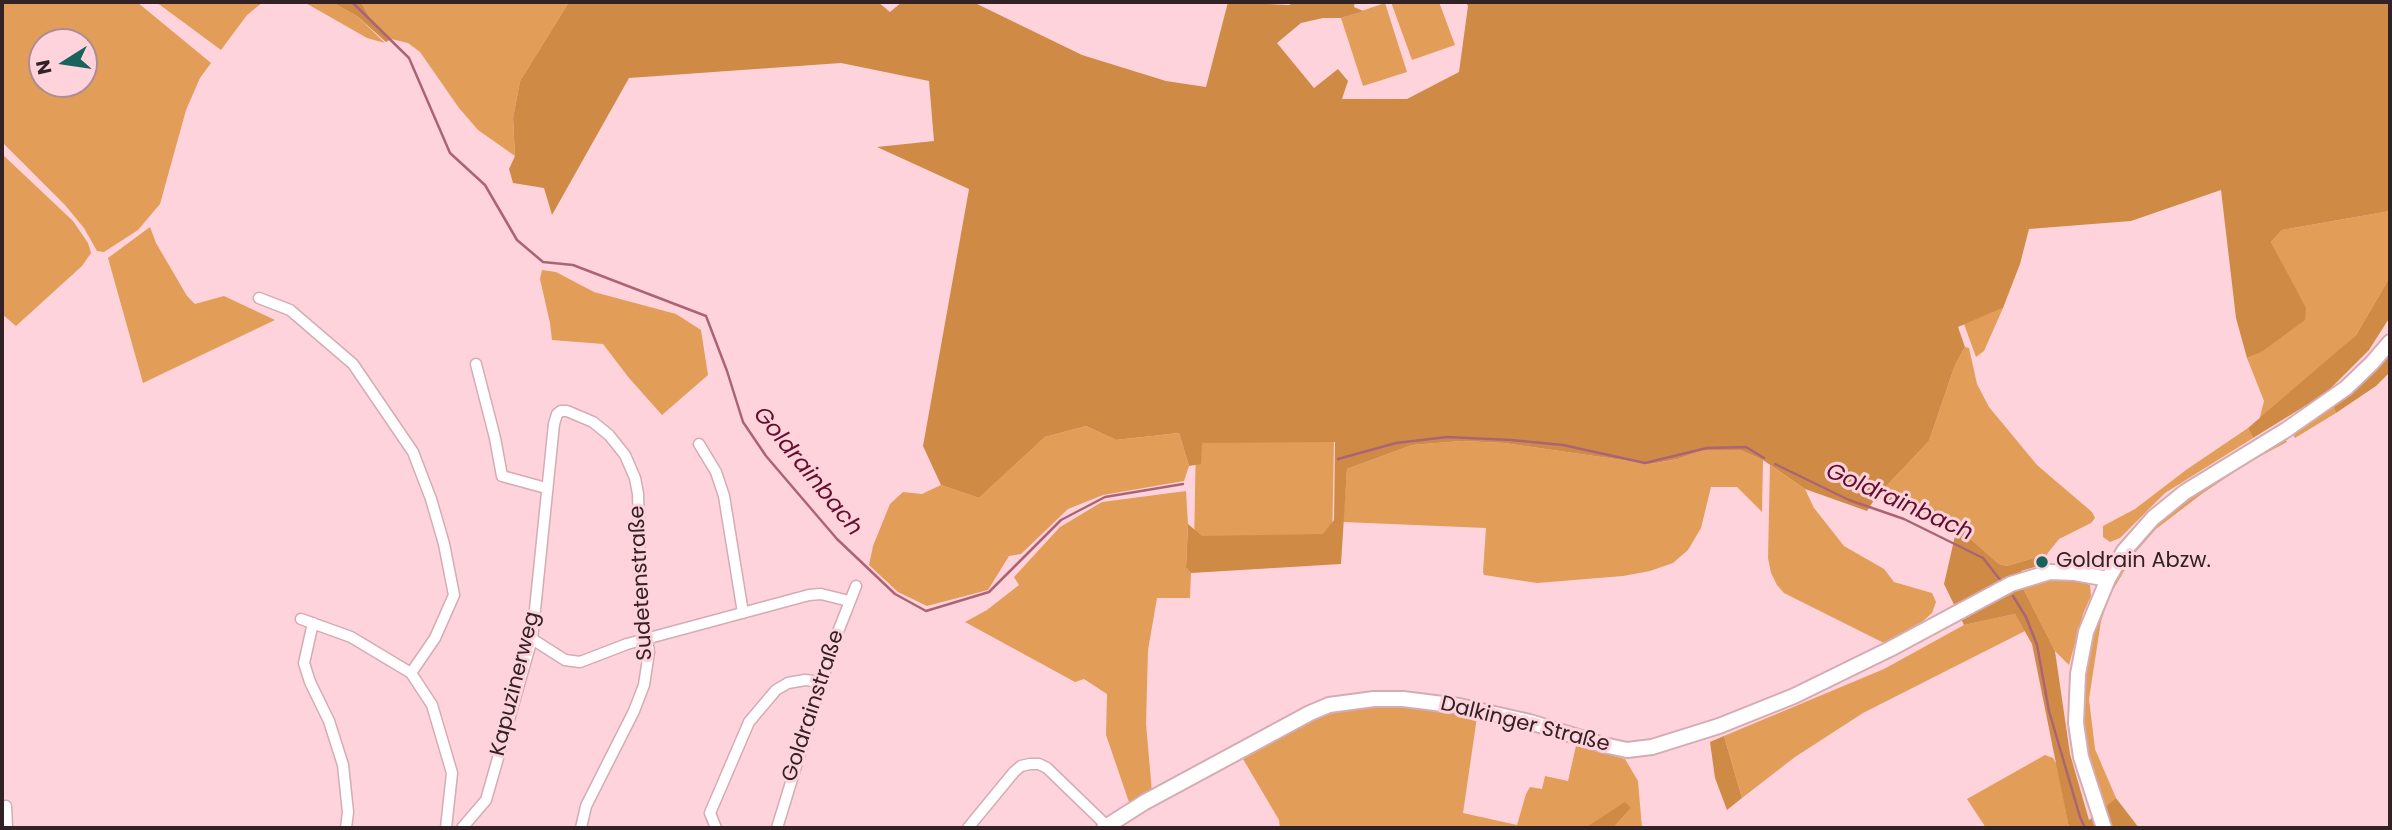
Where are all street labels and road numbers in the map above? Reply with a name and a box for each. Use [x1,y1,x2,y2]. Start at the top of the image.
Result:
street label: Sudetenstraße [625,505,659,661]
street label: Kapuzinerweg [486,609,546,759]
street label: Goldrainstraße [778,627,850,785]
street label: Dalkinger Straße [1438,692,1612,758]

